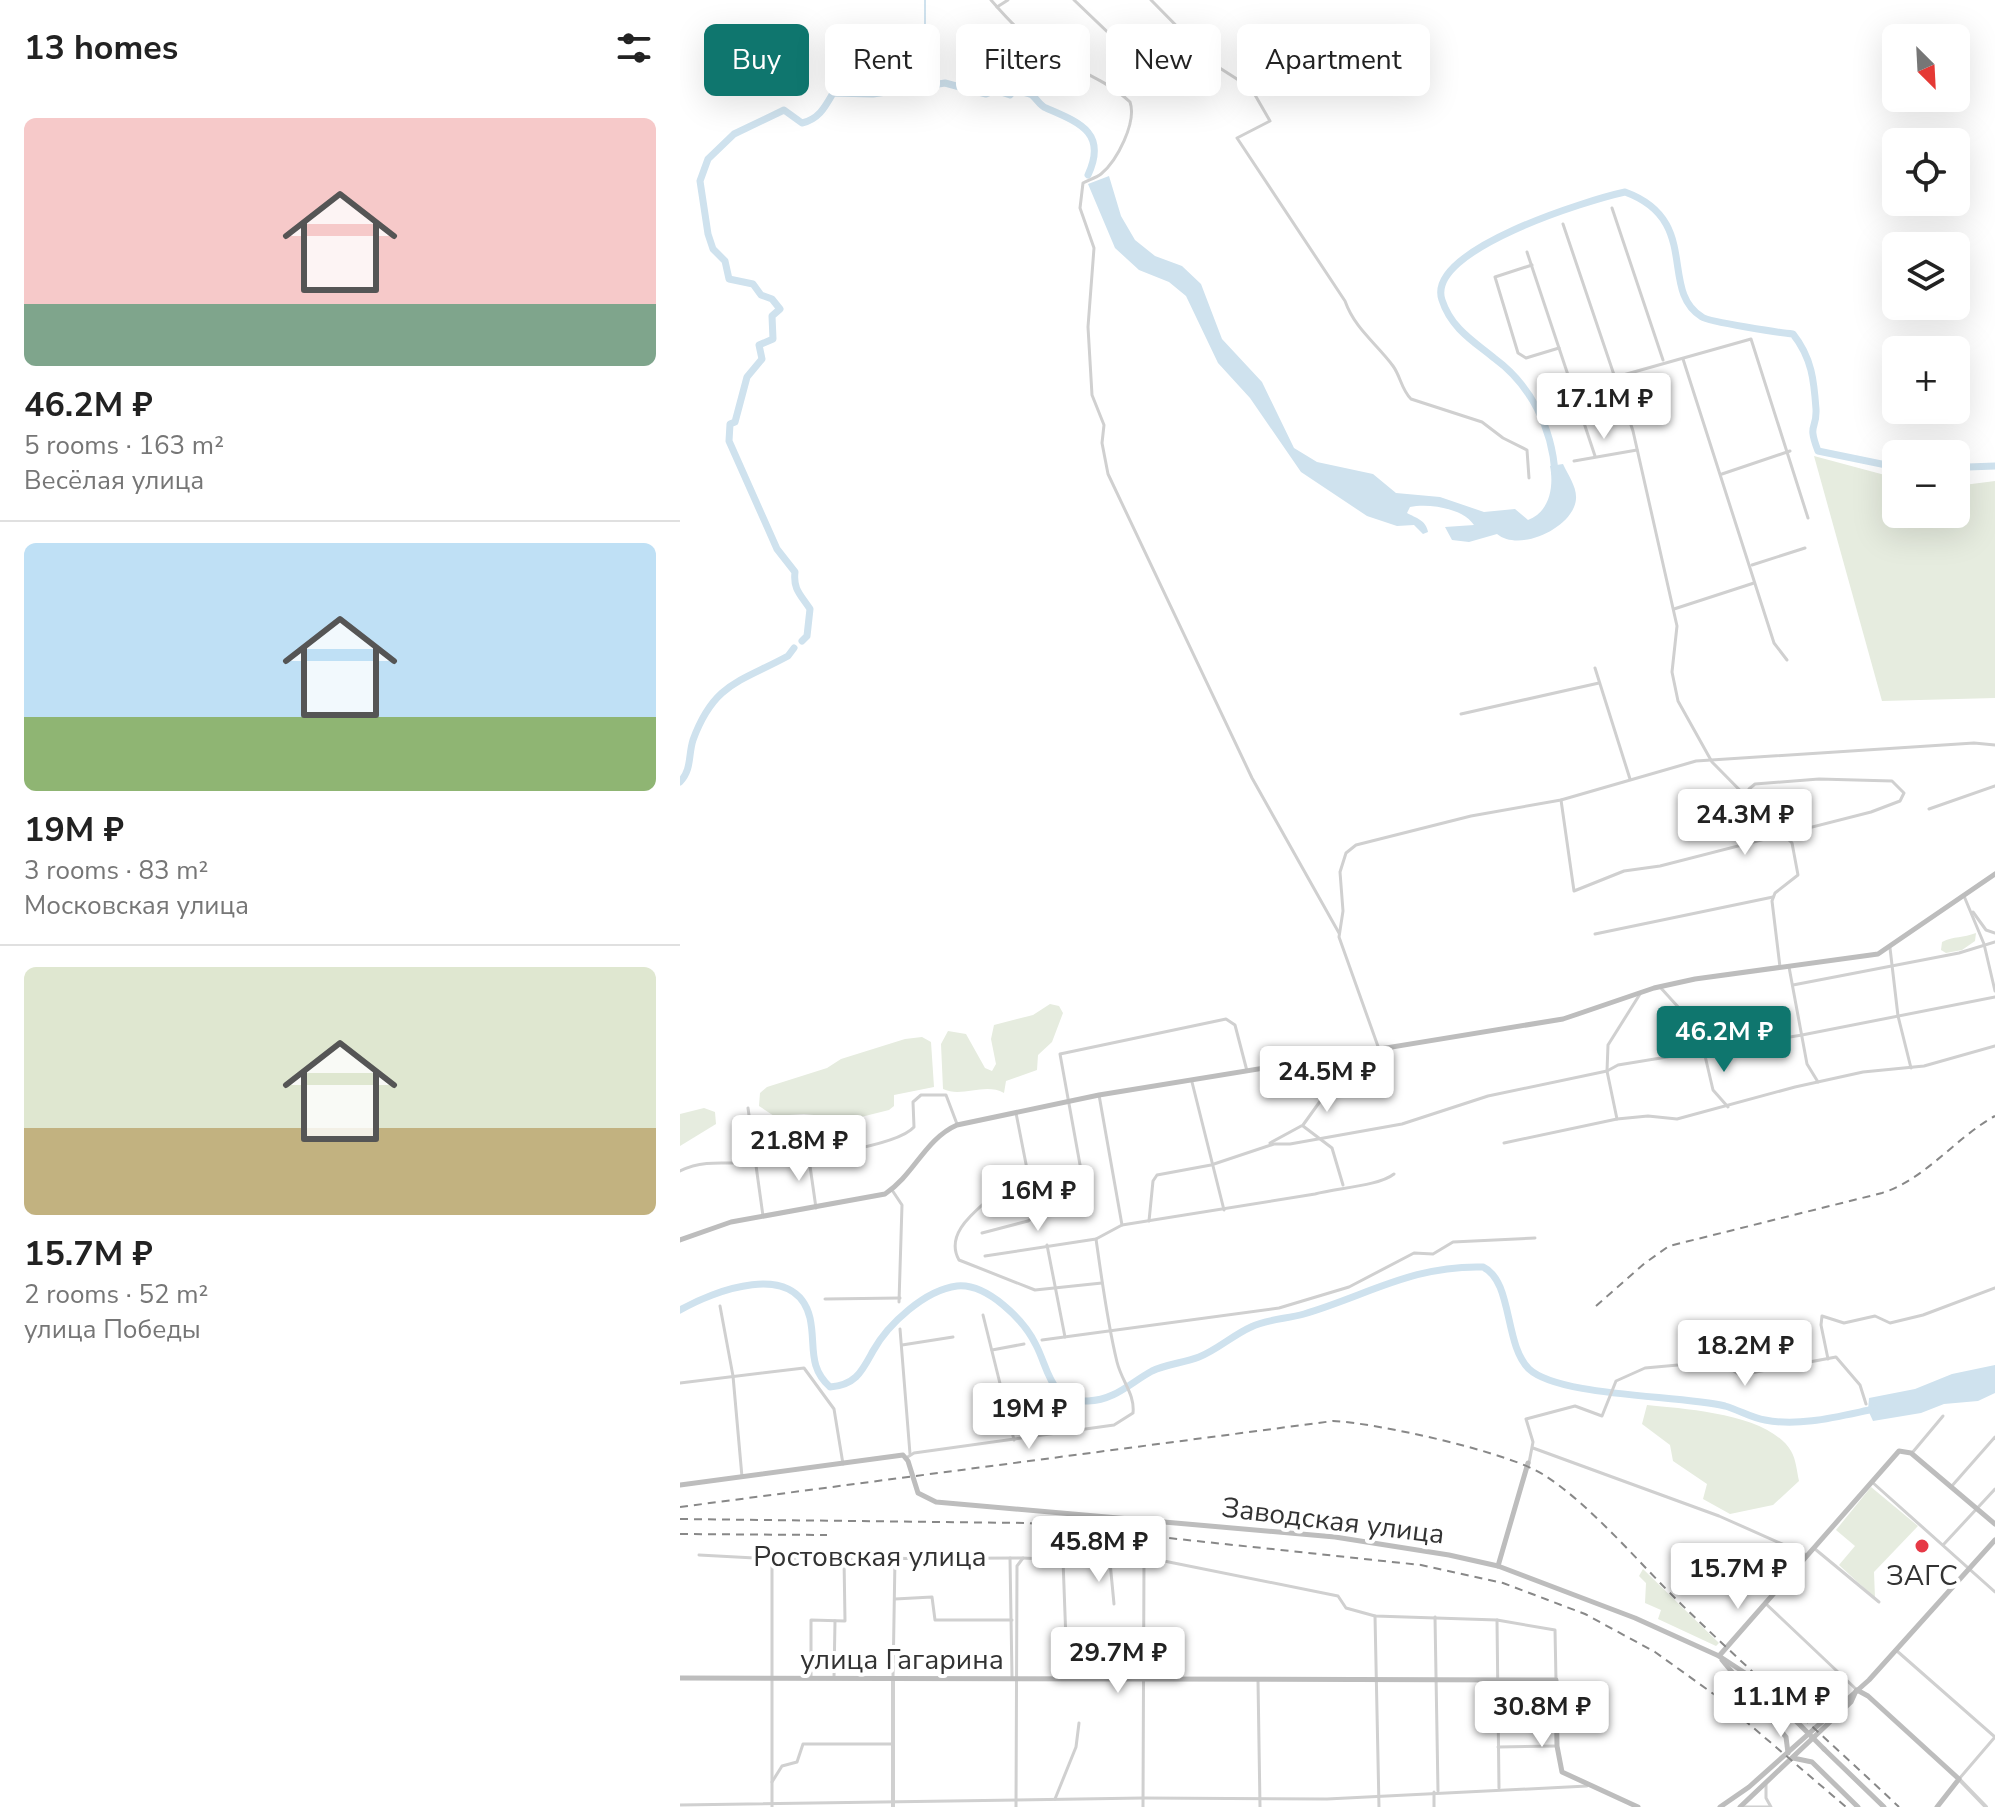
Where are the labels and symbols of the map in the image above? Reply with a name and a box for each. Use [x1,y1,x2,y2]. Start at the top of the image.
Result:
north arrow [1882,24,1970,112]
pin: 17.1M ₽ [1530,373,1678,441]
pin: 24.3M ₽ [1671,789,1819,857]
pin: 46.2M ₽ [1650,1006,1798,1074]
pin: 24.5M ₽ [1253,1046,1401,1114]
pin: 21.8M ₽ [725,1115,873,1183]
pin: 16M ₽ [982,1165,1094,1233]
pin: 18.2M ₽ [1671,1320,1819,1388]
pin: 19M ₽ [973,1383,1085,1451]
street label: Заводская улица [1219,1488,1447,1554]
pin: 45.8M ₽ [1025,1516,1173,1584]
marker: ЗАГС [1913,1537,1931,1555]
street label: Ростовская улица [753,1538,987,1576]
pin: 15.7M ₽ [1664,1543,1812,1611]
place label: ЗАГС [1886,1557,1958,1595]
pin: 29.7M ₽ [1044,1627,1192,1695]
street label: улица Гагарина [800,1641,1004,1679]
pin: 11.1M ₽ [1707,1671,1855,1739]
pin: 30.8M ₽ [1468,1681,1616,1749]

